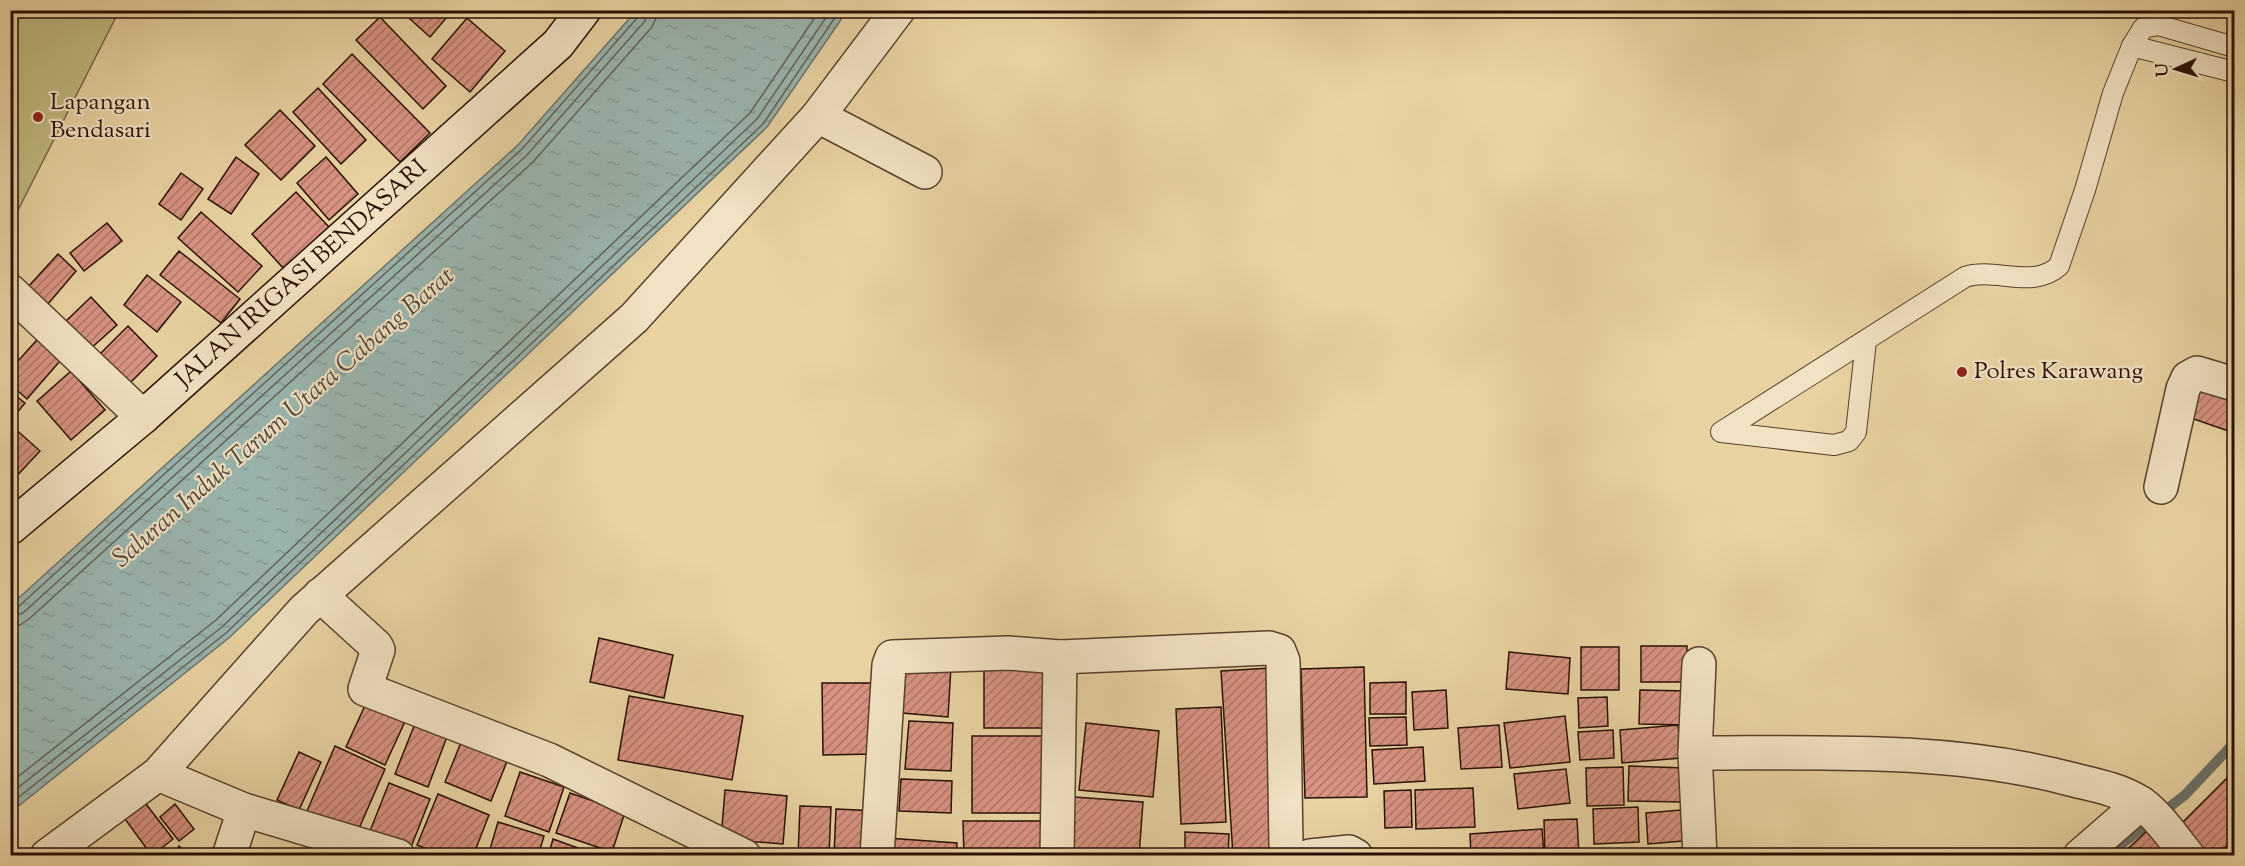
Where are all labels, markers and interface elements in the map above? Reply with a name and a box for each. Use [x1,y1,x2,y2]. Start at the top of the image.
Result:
north arrow [2146,39,2206,99]
text: U [2152,62,2175,77]
place label: Lapangan Bendasari [50,86,151,148]
marker: Lapangan Bendasari [31,110,45,124]
street label: JALAN IRIGASI BENDASARI [167,152,435,398]
water label: Saluran Induk Tarum Utara Cabang Barat [105,259,463,577]
place label: Polres Karawang [1974,355,2143,389]
marker: Polres Karawang [1955,365,1969,379]

